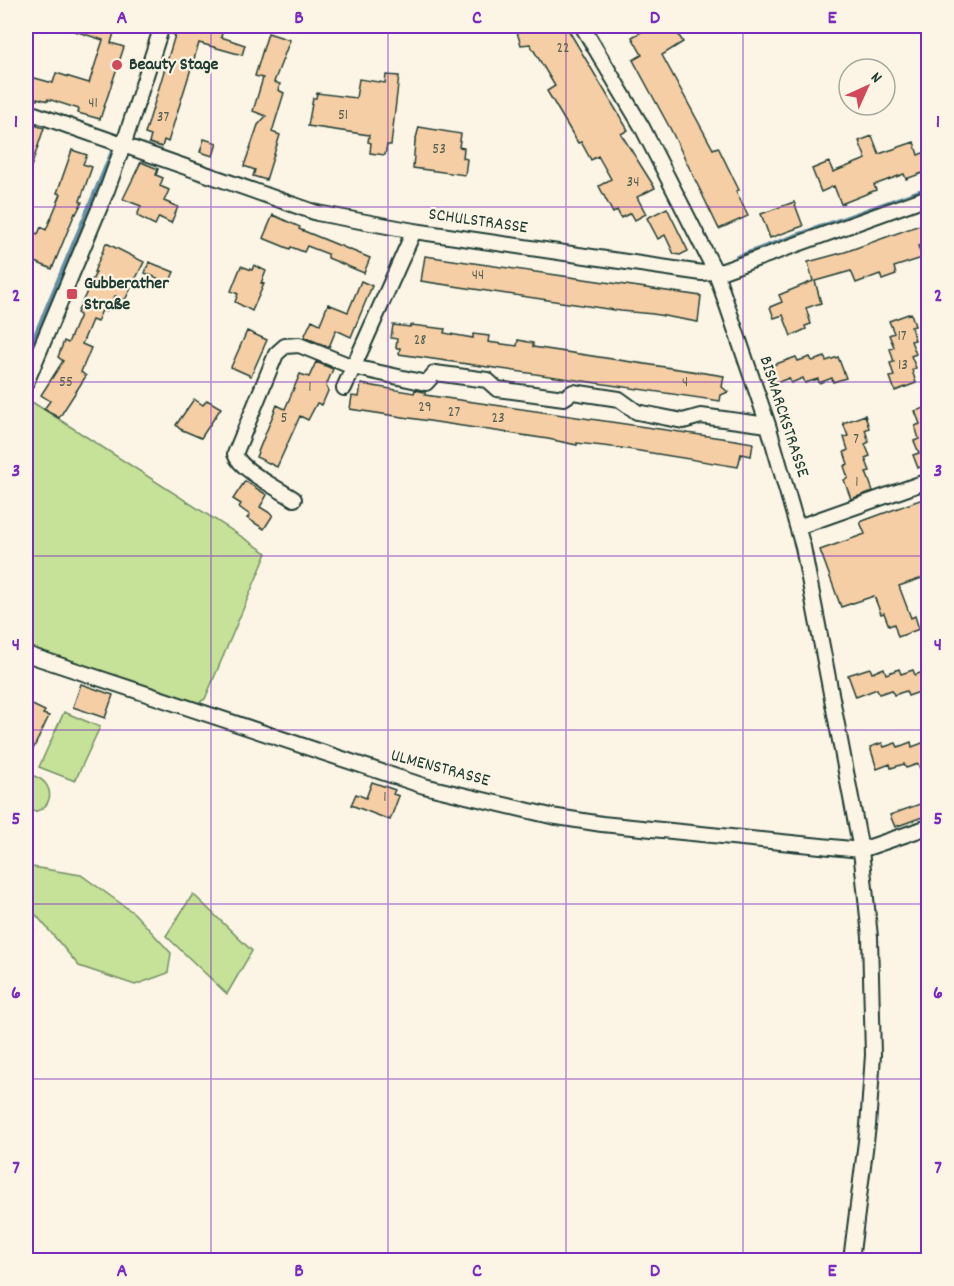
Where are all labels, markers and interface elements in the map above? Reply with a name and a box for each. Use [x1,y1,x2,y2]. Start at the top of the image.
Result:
text: A [117,5,128,33]
text: B [294,5,304,33]
text: C [472,5,482,33]
text: D [650,5,661,33]
text: E [827,5,837,33]
house number: 22 [556,38,570,60]
place label: Beauty Stage [129,53,219,78]
north arrow [837,57,897,117]
marker: Beauty Stage [110,58,124,72]
text: N [865,67,887,89]
house number: 41 [88,93,98,115]
house number: 51 [338,105,348,127]
house number: 37 [157,107,169,129]
text: 1 [14,109,18,137]
text: 1 [936,109,940,137]
house number: 53 [432,139,446,161]
house number: 34 [627,172,639,194]
street label: SCHULSTRASSE [427,203,529,241]
house number: 44 [472,265,484,287]
place label: Gubberather Straße [84,272,169,318]
text: 2 [12,283,20,311]
text: 2 [934,283,942,311]
marker: Gubberather Straße [65,287,79,301]
house number: 17 [897,326,907,348]
house number: 28 [414,330,426,352]
street label: BISMARCKSTRASSE [752,353,814,481]
house number: 13 [898,355,908,377]
house number: 55 [59,372,73,394]
house number: 4 [682,372,688,394]
house number: 1 [308,377,312,399]
house number: 29 [418,397,432,419]
house number: 27 [448,402,460,424]
house number: 5 [281,408,288,430]
house number: 23 [491,408,505,430]
house number: 7 [853,429,859,451]
text: 3 [12,458,20,486]
text: 3 [934,458,942,486]
house number: 1 [855,472,859,494]
text: 4 [12,632,20,660]
text: 4 [934,632,942,660]
street label: ULMENSTRASSE [388,744,492,794]
house number: 1 [383,787,387,809]
text: 5 [11,806,21,834]
text: 5 [933,806,943,834]
text: 6 [11,980,21,1008]
text: 6 [933,980,943,1008]
text: 7 [12,1155,20,1183]
text: 7 [934,1155,942,1183]
text: A [117,1258,128,1286]
text: B [294,1258,304,1286]
text: C [472,1258,482,1286]
text: D [650,1258,661,1286]
text: E [827,1258,837,1286]

